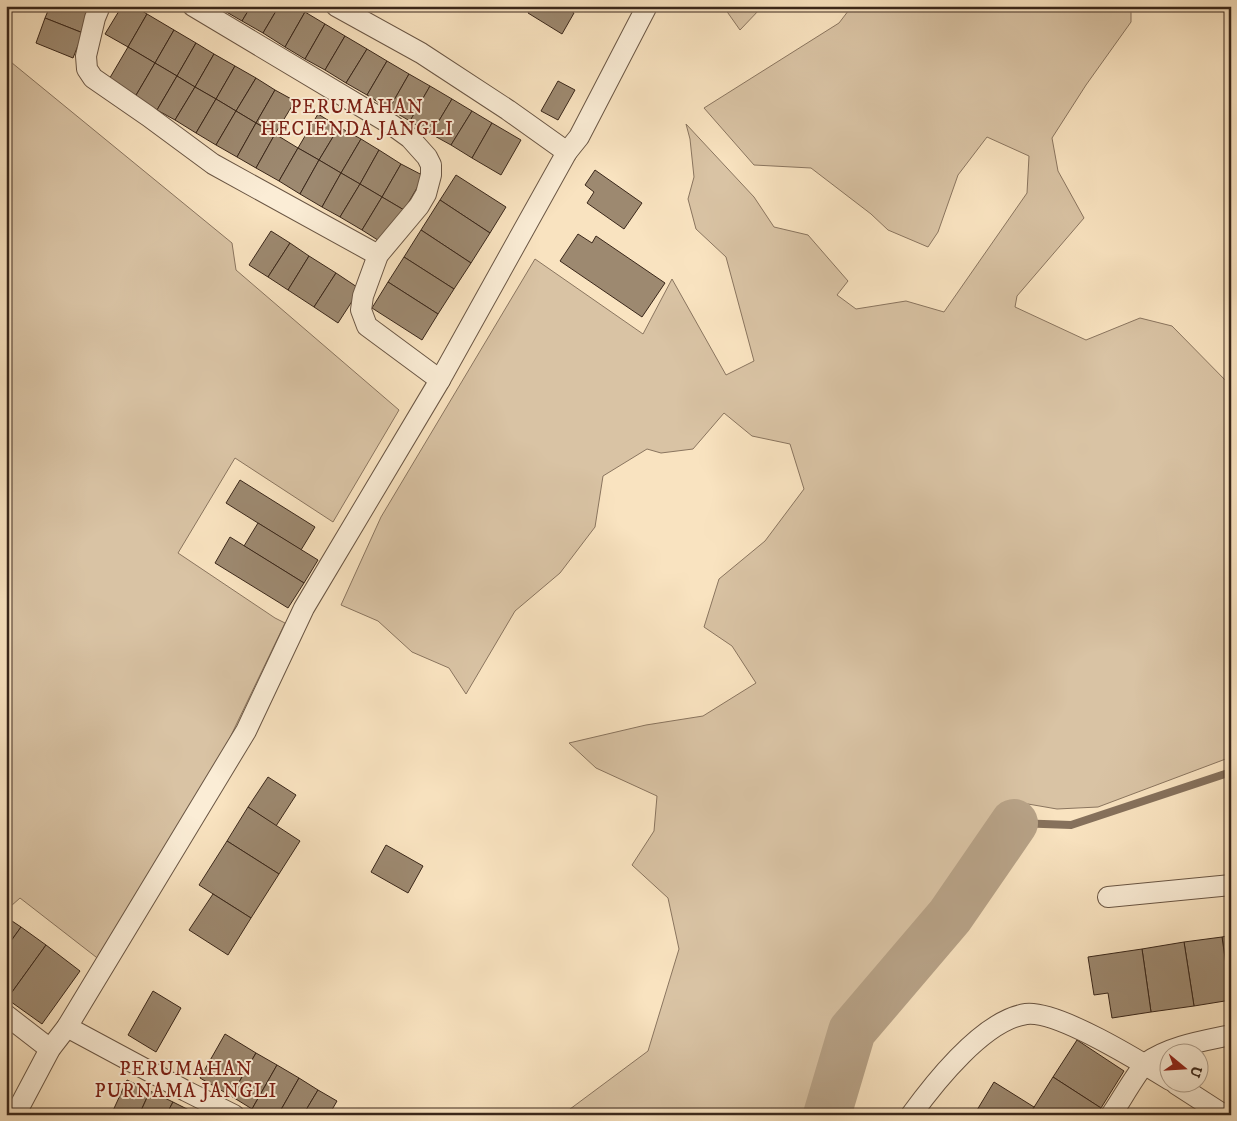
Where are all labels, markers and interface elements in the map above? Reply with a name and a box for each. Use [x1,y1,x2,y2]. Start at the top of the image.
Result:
district label: PERUMAHAN HECIENDA JANGLI [260,96,454,141]
north arrow [1160,1044,1210,1094]
district label: PERUMAHAN PURNAMA JANGLI [95,1058,277,1103]
text: U [1185,1064,1206,1080]

